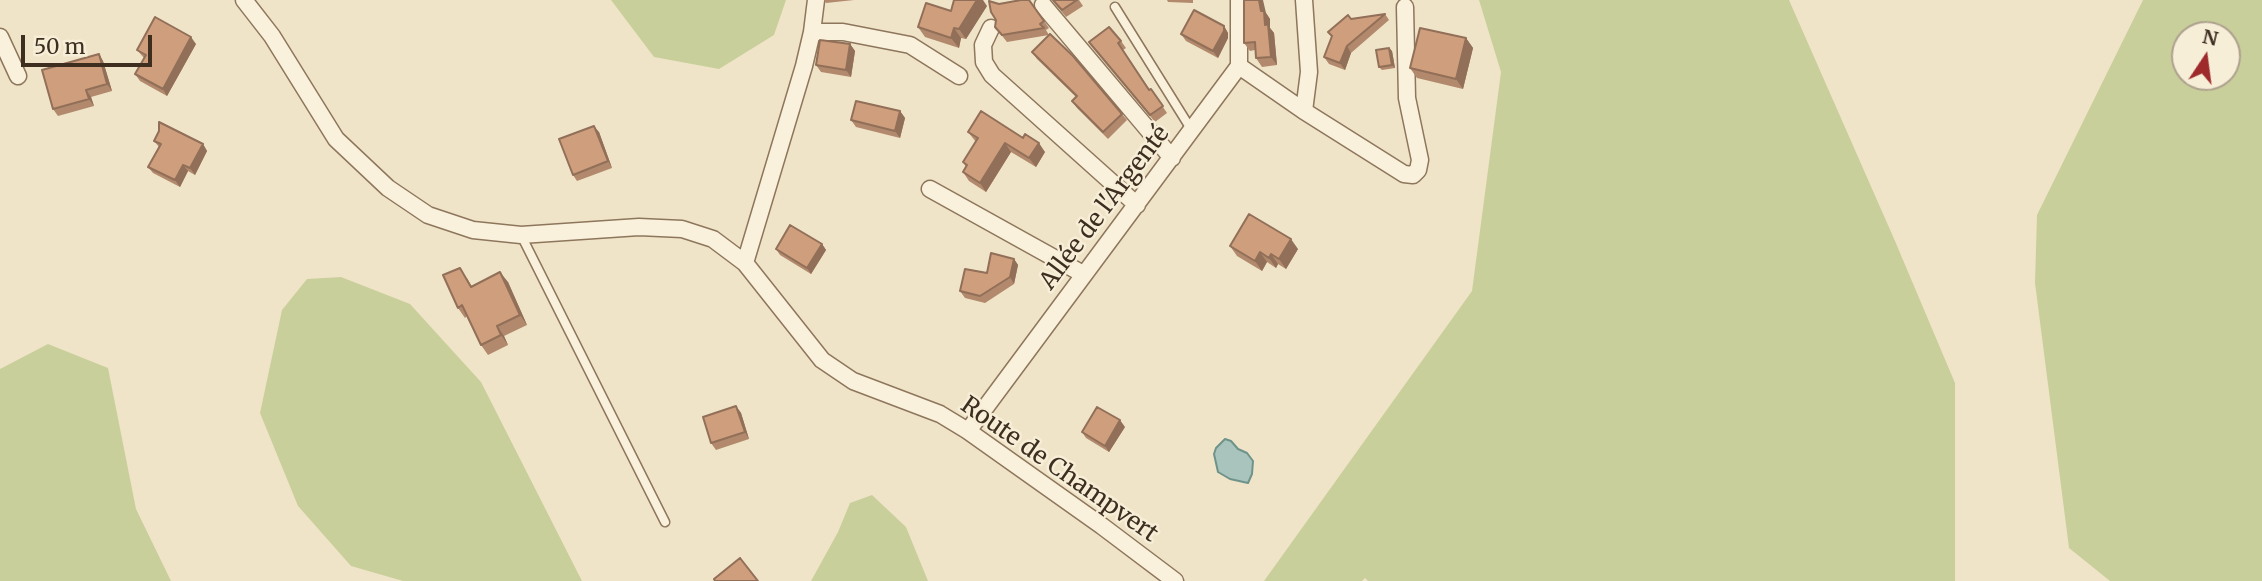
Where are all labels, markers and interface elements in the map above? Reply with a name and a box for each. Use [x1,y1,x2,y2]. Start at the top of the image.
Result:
scale bar [24,21,156,65]
north arrow [2171,21,2241,91]
text: N [2200,24,2220,51]
text: 50 m [34,33,85,60]
street label: Allée de l'Argenté [1034,120,1176,296]
street label: Route de Champvert [955,391,1163,549]

